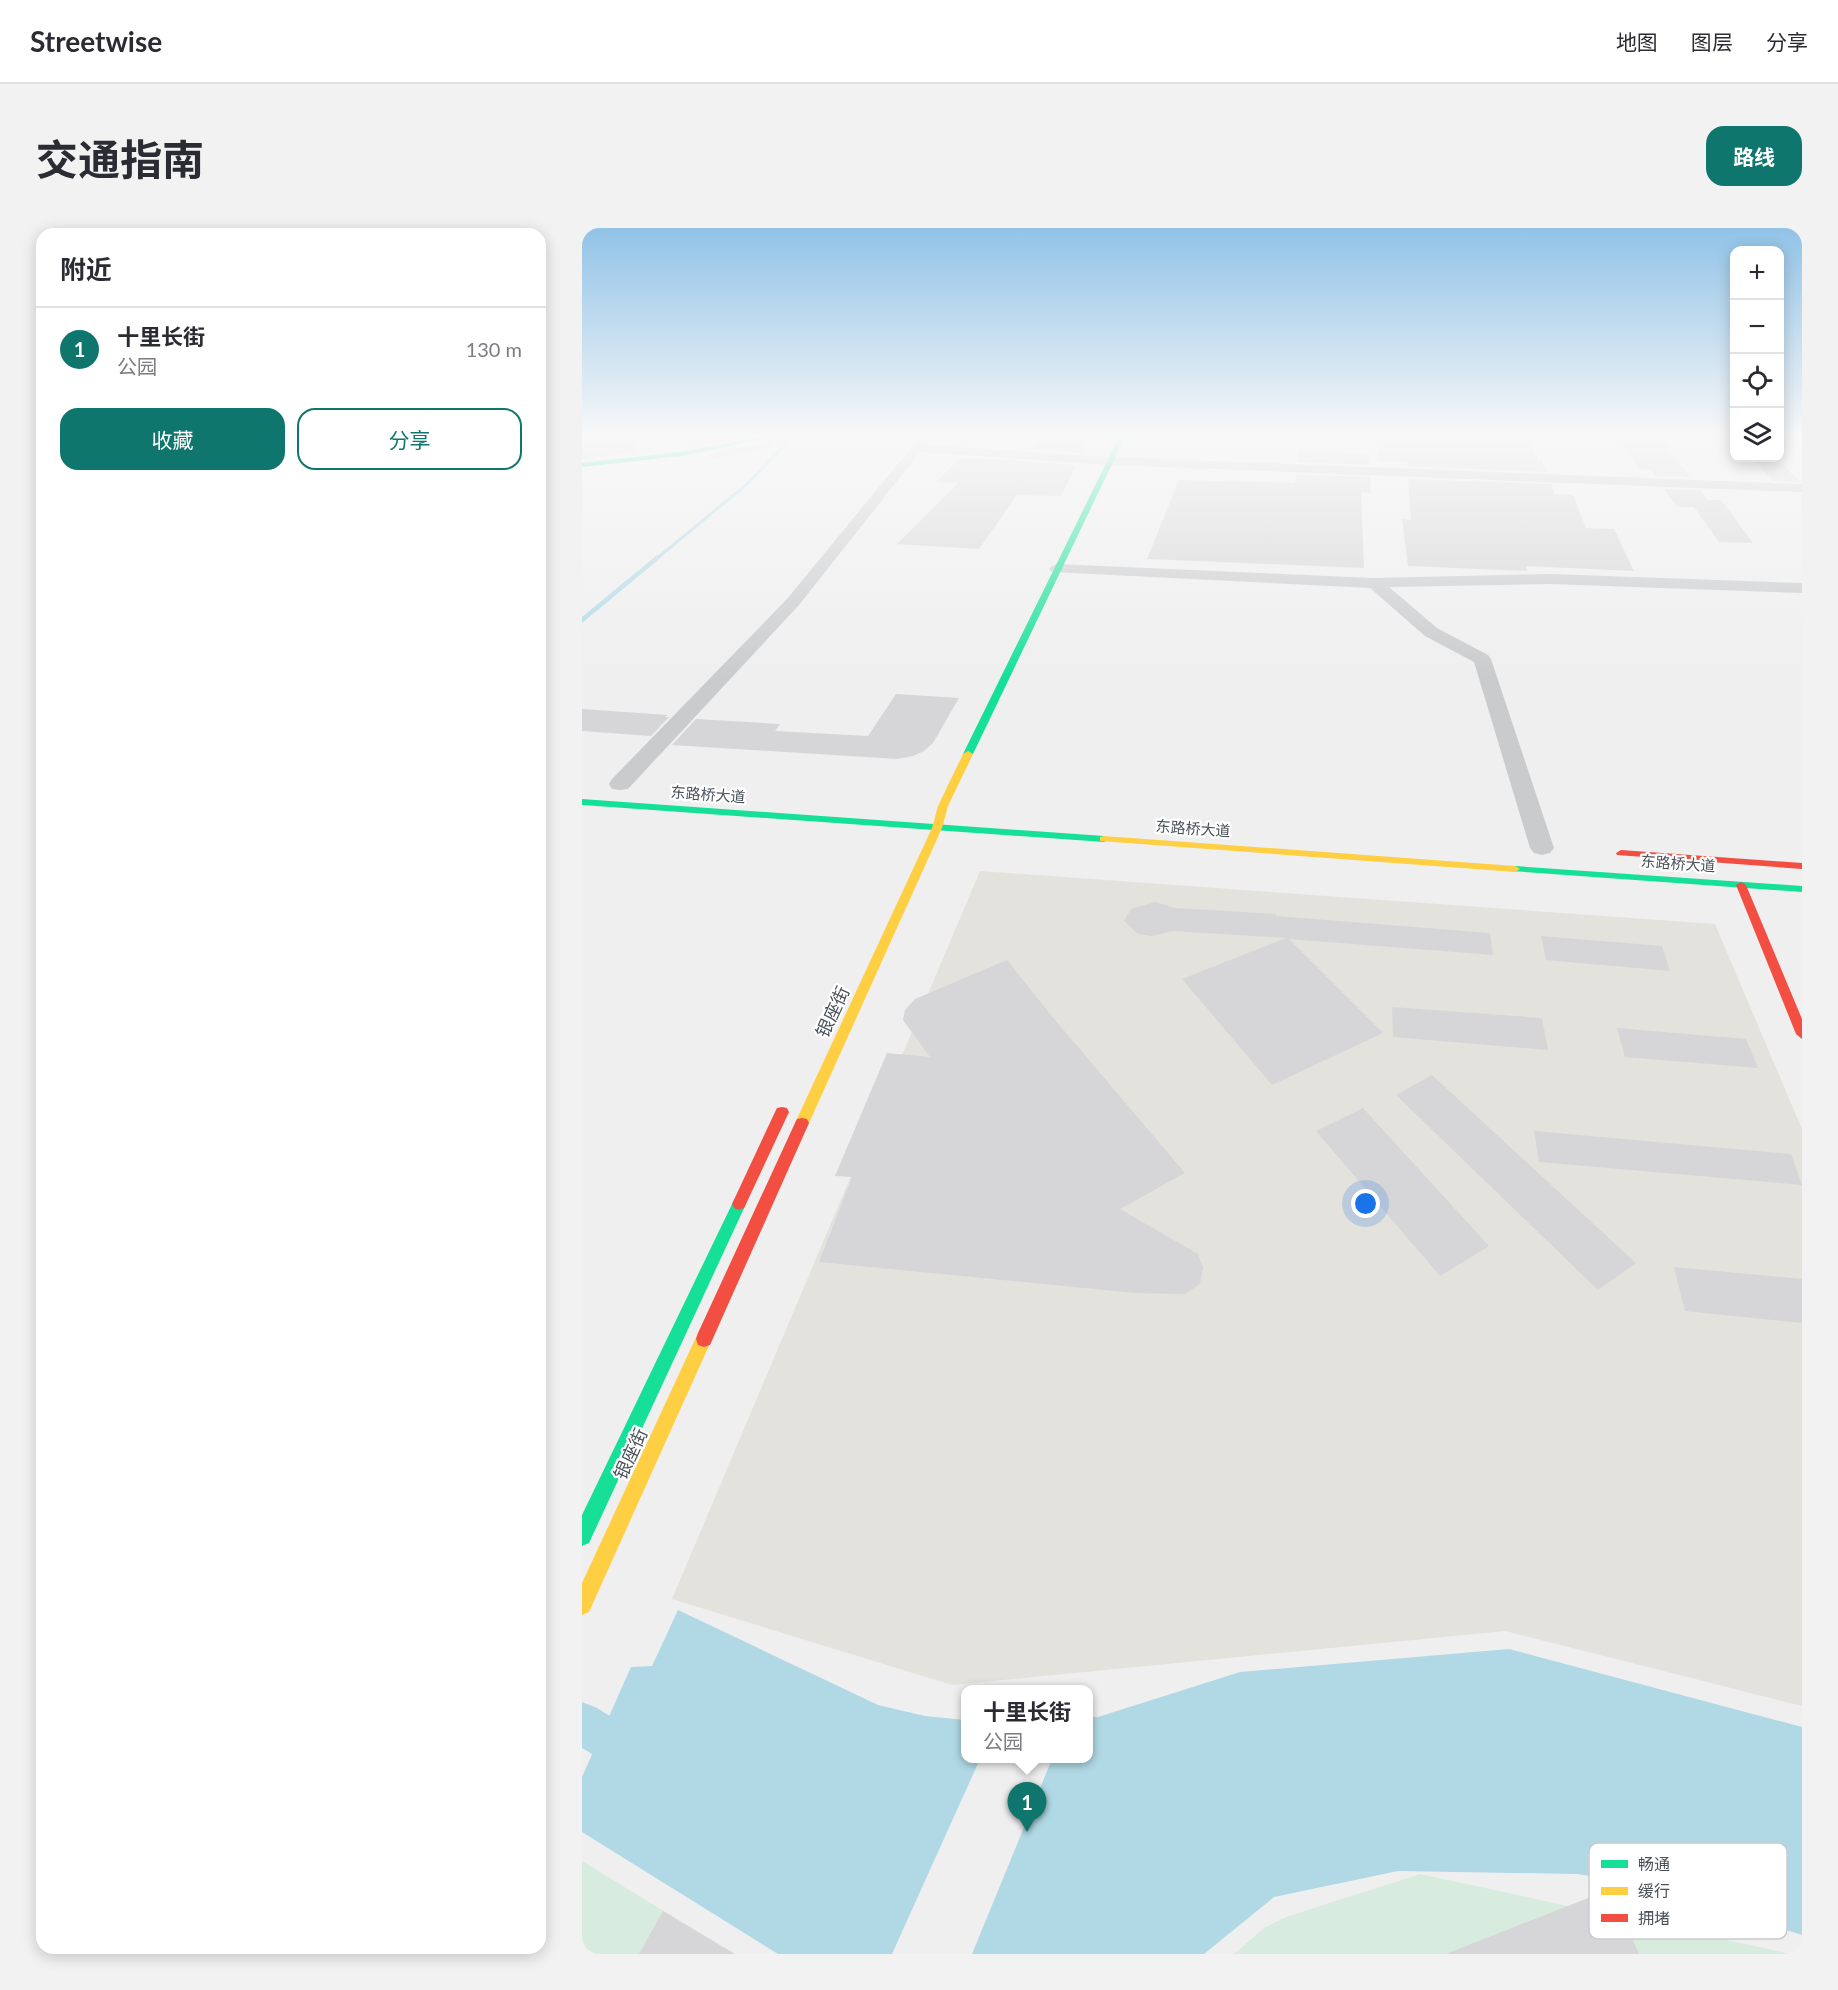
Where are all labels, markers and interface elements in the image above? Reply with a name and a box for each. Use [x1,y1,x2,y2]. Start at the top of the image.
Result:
text: Streetwise [30,24,162,58]
text: 地图 [1616,29,1658,54]
text: 图层 [1691,29,1733,54]
text: 分享 [1766,29,1808,54]
button: 路线 [1706,126,1802,186]
text: 交通指南 [36,134,204,184]
map controls [1730,246,1784,462]
button: + [1730,246,1784,300]
text: 附近 [60,253,112,285]
button: − [1730,300,1784,354]
text: 十里长街 [117,323,205,350]
text: 1 [74,337,85,361]
text: 130 m [466,337,522,361]
text: 公园 [117,354,157,378]
button: locate [1730,354,1784,408]
button: 收藏 [60,408,285,470]
button: 分享 [297,408,522,470]
button: layers [1730,408,1784,462]
street label: 东路桥大道 [670,782,746,806]
street label: 东路桥大道 [1155,816,1231,840]
street label: 东路桥大道 [1640,851,1716,875]
street label: 银座街 [811,982,853,1041]
your location [1351,1189,1380,1218]
street label: 银座街 [609,1424,651,1483]
popup [961,1685,1093,1763]
text: 十里长街 [983,1698,1071,1725]
text: 公园 [983,1729,1023,1753]
pin: 1 [1008,1782,1046,1832]
legend [1589,1843,1787,1939]
text: 畅通 [1638,1854,1670,1873]
text: 缓行 [1638,1881,1670,1900]
text: 拥堵 [1638,1908,1670,1927]

